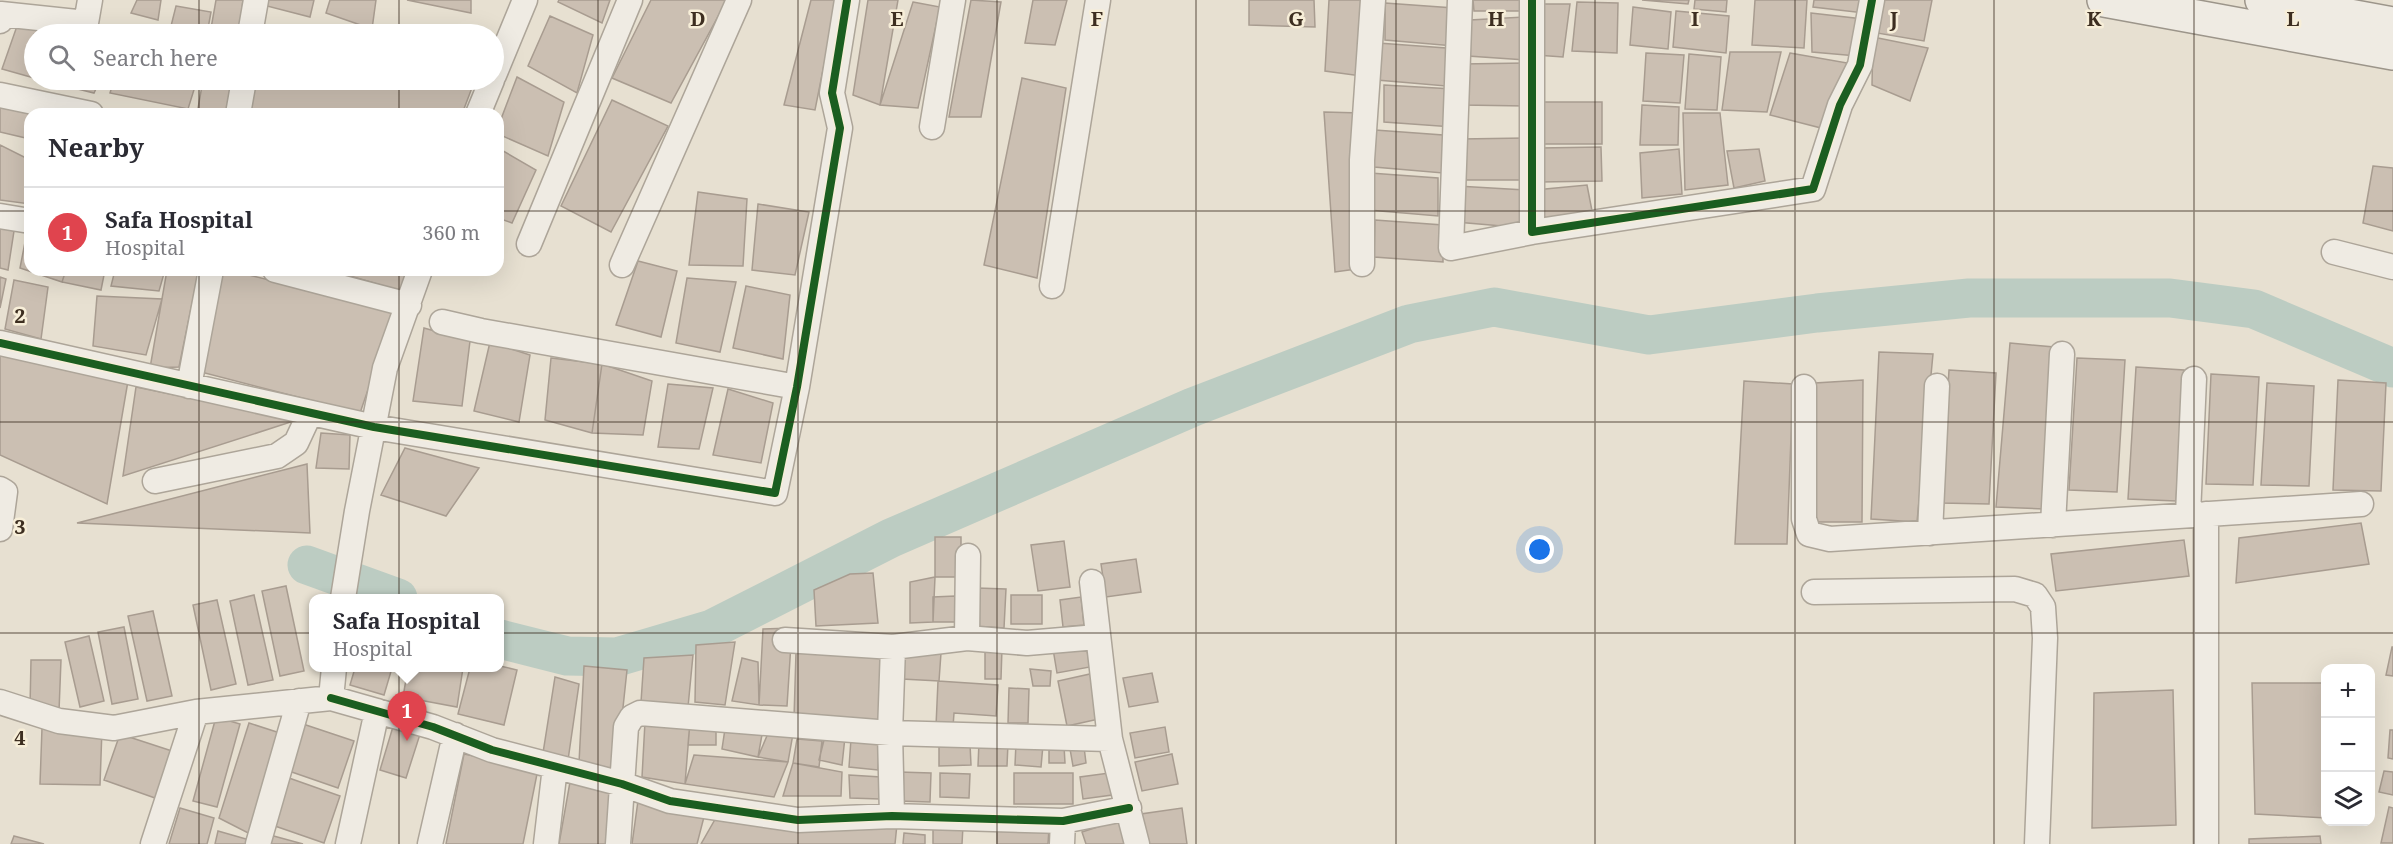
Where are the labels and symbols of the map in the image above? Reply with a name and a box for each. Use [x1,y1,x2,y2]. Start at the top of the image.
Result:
text: D [690,5,706,32]
text: E [890,5,904,32]
text: F [1091,5,1103,32]
text: G [1288,5,1304,32]
text: H [1488,5,1504,32]
text: I [1691,5,1699,32]
text: J [1889,5,1898,32]
text: K [2087,5,2102,32]
text: L [2286,5,2300,32]
text: 2 [14,302,26,329]
text: 3 [14,513,26,540]
your location [1525,535,1554,564]
pin: 1 [388,692,426,741]
text: 4 [14,724,26,751]

